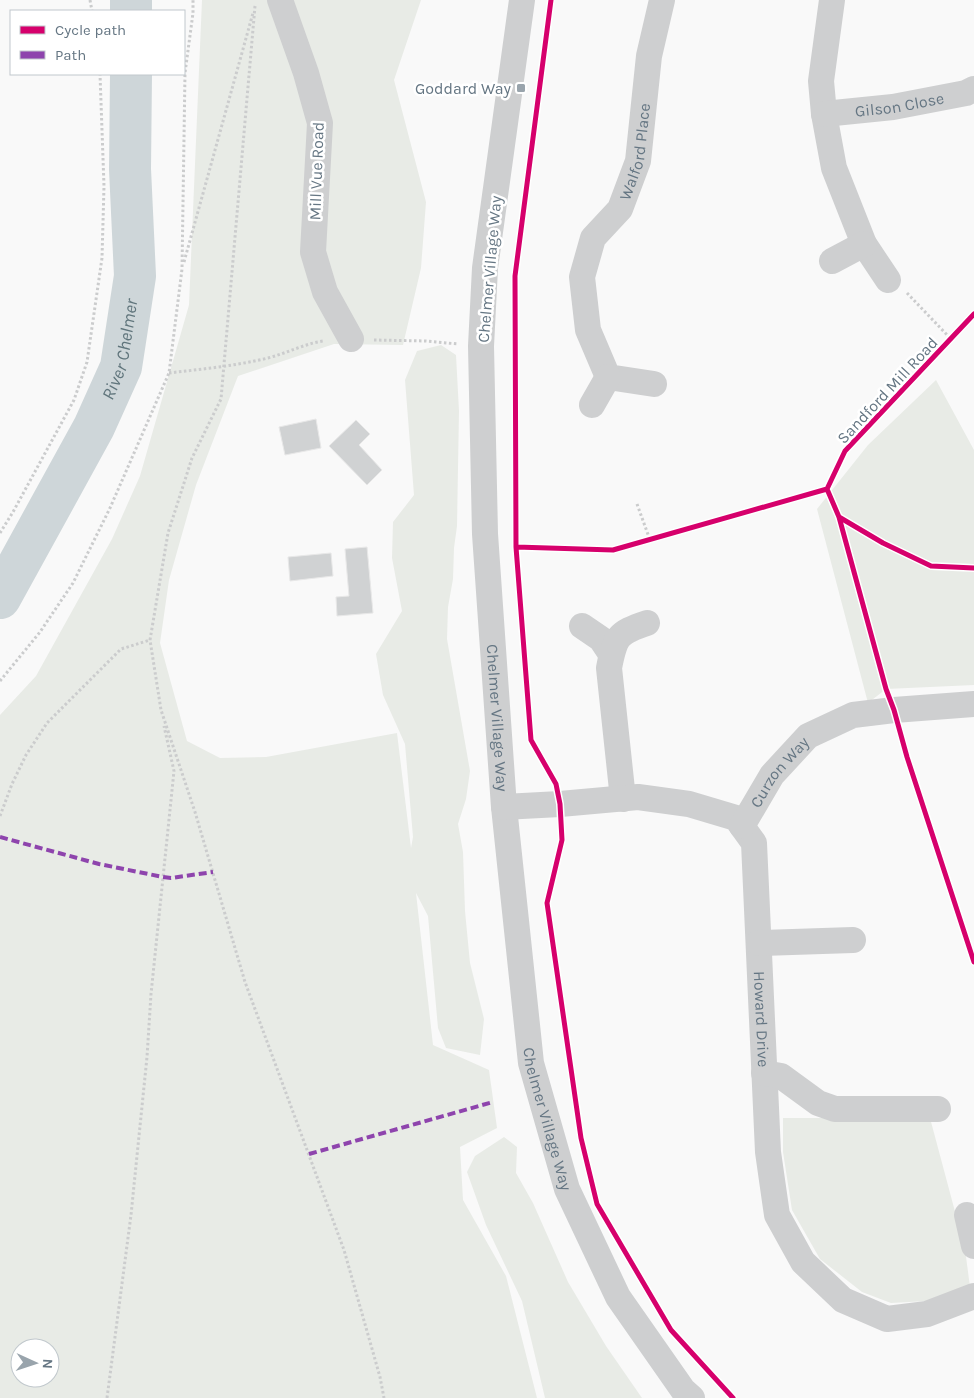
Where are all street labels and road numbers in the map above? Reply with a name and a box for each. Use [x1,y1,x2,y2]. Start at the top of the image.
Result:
street label: Gilson Close [854,88,946,121]
street label: Walford Place [615,102,654,203]
street label: Mill Vue Road [305,121,328,221]
street label: Chelmer Village Way [474,194,505,343]
street label: Sandford Mill Road [833,333,942,448]
street label: Chelmer Village Way [483,644,512,793]
street label: Curzon Way [746,732,813,811]
street label: Howard Drive [750,971,773,1068]
street label: Chelmer Village Way [519,1047,576,1193]

